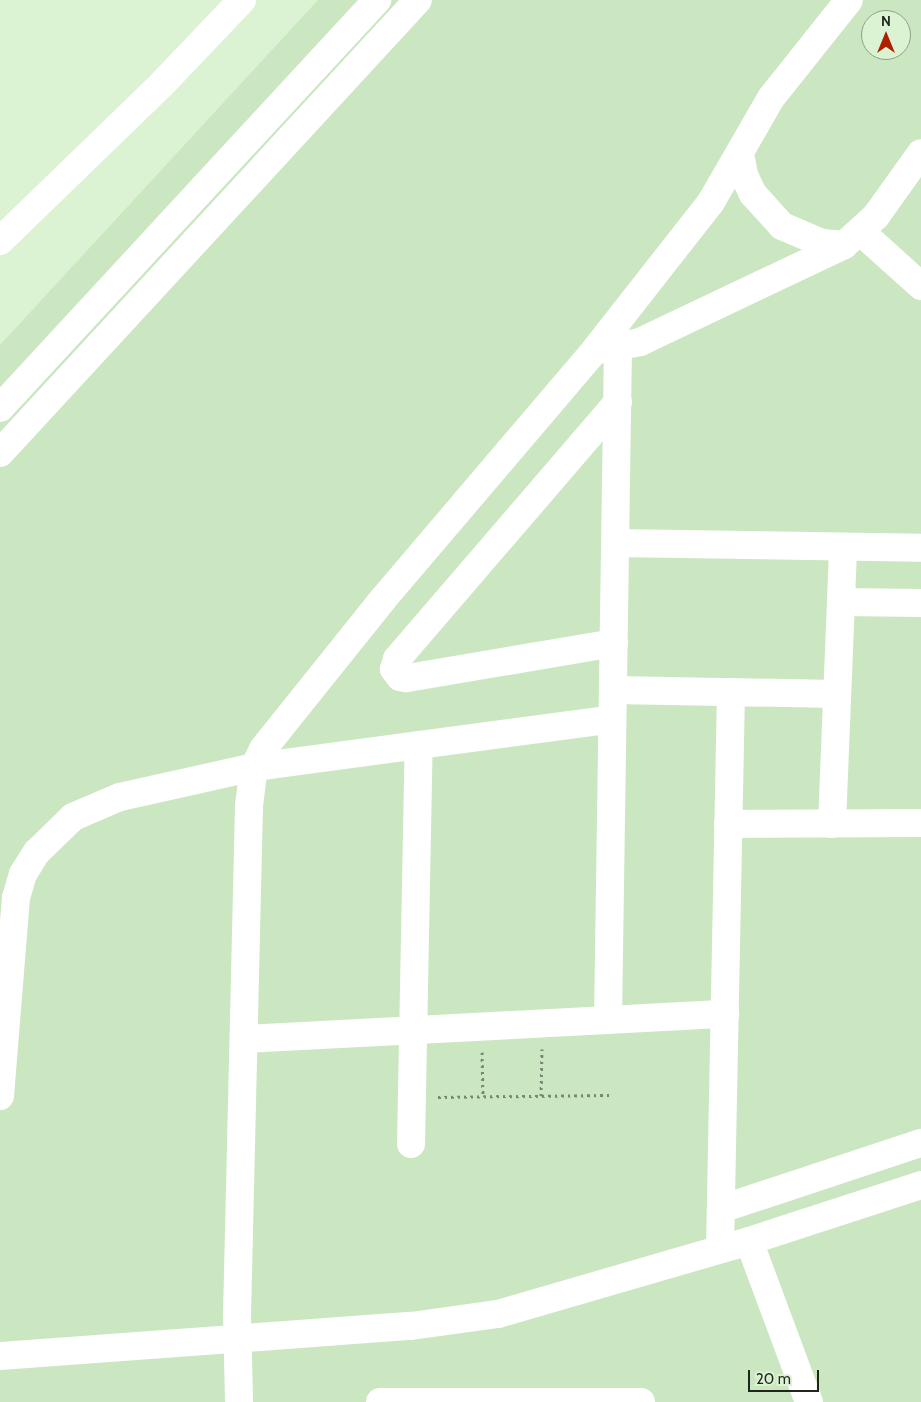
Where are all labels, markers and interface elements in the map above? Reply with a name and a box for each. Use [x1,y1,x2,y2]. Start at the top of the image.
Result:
north arrow [861,10,911,60]
text: N [881,12,891,30]
scale bar [751,1360,822,1392]
text: 20 m [756,1370,791,1388]

